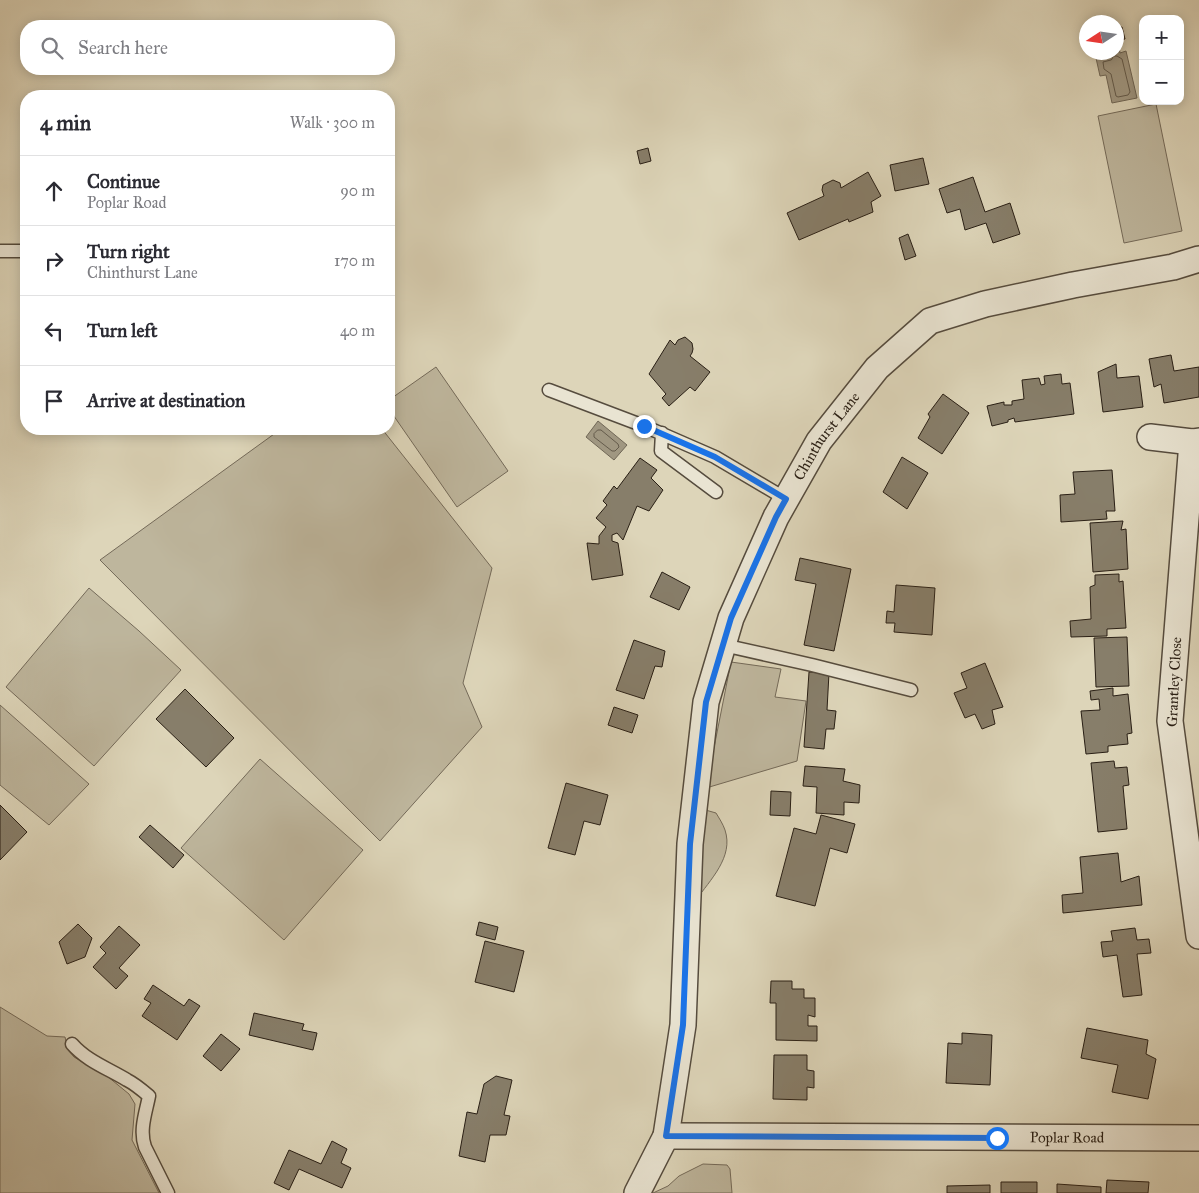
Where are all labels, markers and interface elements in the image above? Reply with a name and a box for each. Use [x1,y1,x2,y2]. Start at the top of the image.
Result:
north arrow [1079,15,1124,60]
map controls [1139,15,1184,105]
button: + [1139,15,1184,60]
search box [20,20,395,75]
icon: search [38,34,66,62]
text: Search here [78,36,168,59]
button: − [1139,60,1184,105]
text: 4 min [40,110,91,136]
text: Walk · 300 m [290,113,375,132]
text: Continue [87,170,160,193]
icon: ahead [40,177,68,205]
text: 90 m [340,181,375,200]
text: Poplar Road [87,193,167,212]
text: Turn right [87,240,170,263]
icon: right [40,247,68,275]
text: 170 m [334,251,375,270]
text: Chinthurst Lane [87,263,198,282]
icon: left [40,317,68,345]
text: Turn left [87,319,157,342]
text: 40 m [340,321,375,340]
icon: arrive [40,387,68,415]
street label: Chinthurst Lane [790,388,863,483]
text: Arrive at destination [87,389,245,412]
route end [633,415,656,438]
street label: Grantley Close [1163,636,1185,728]
route start [986,1127,1009,1150]
street label: Poplar Road [1030,1128,1105,1147]

